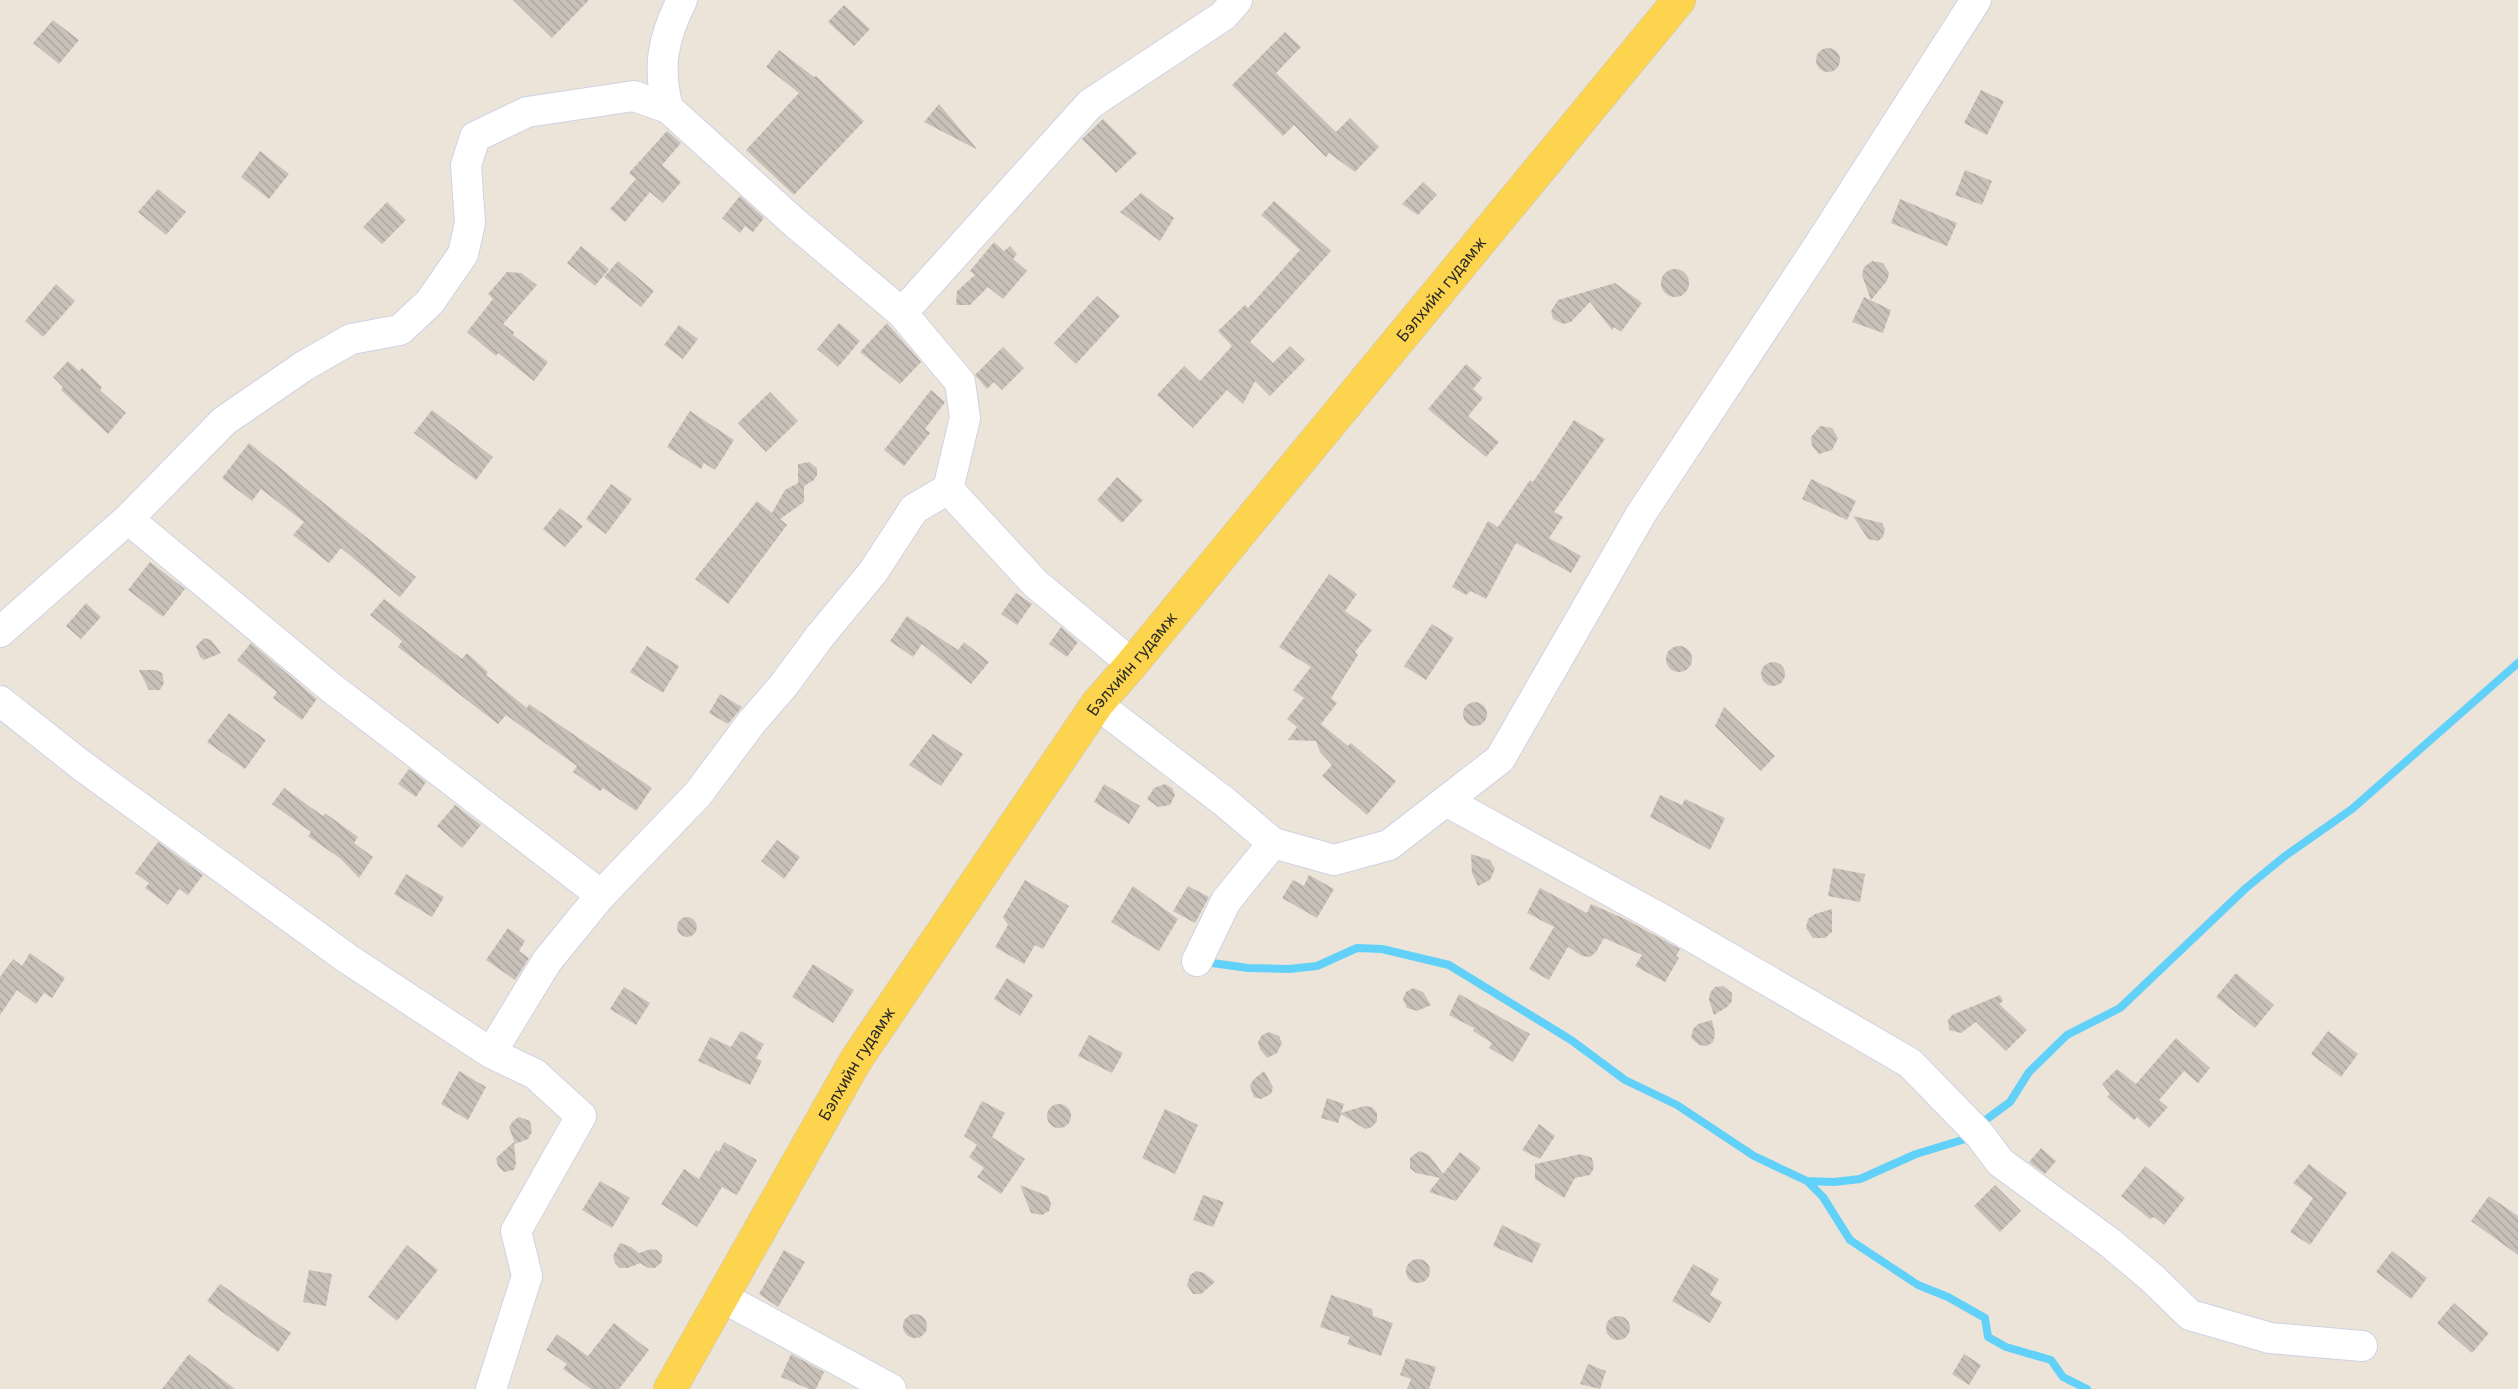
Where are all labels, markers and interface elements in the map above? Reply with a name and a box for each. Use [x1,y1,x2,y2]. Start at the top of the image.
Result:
street label: Бэлхийн гудамж [1392,232,1490,345]
street label: Бэлхийн гудамж [1082,607,1181,719]
street label: Бэлхийн гудамж [814,1003,899,1124]

